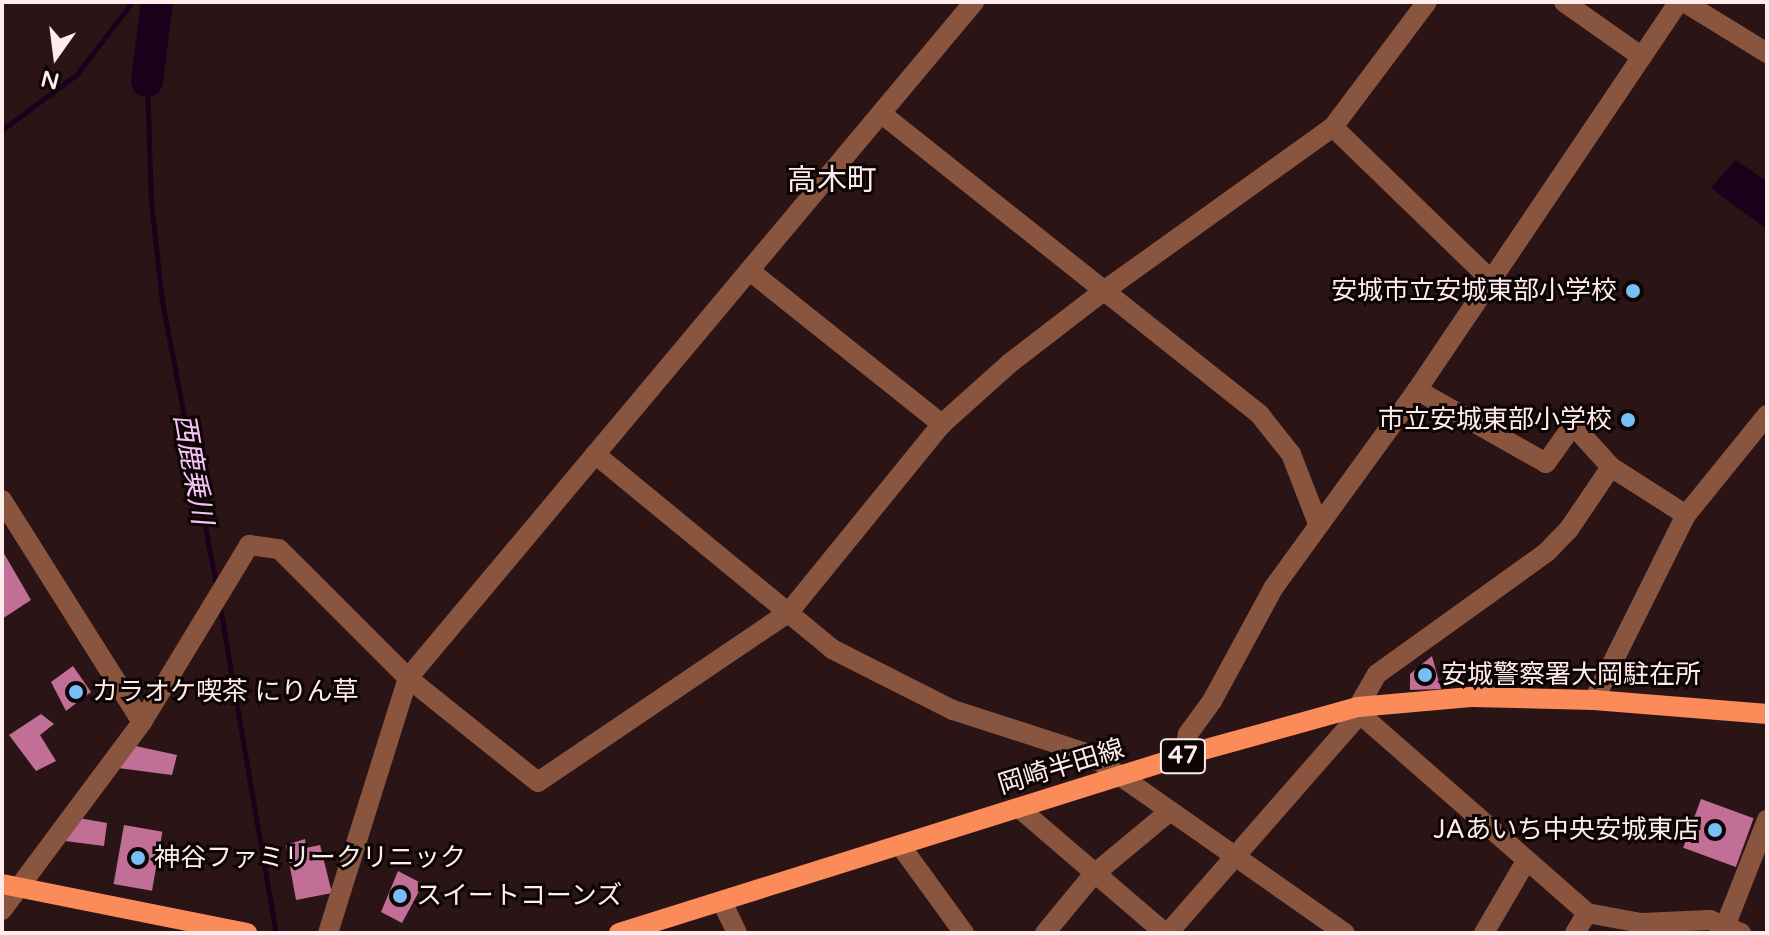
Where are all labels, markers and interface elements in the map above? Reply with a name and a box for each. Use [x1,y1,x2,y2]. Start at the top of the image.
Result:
north arrow [16,16,96,96]
text: N [38,65,62,94]
district label: 高木町 [787,163,877,199]
place label: 安城市立安城東部小学校 [1331,275,1617,307]
marker: 安城市立安城東部小学校 [1624,282,1642,300]
place label: 市立安城東部小学校 [1378,404,1612,436]
water label: 西鹿乗川 [167,411,219,527]
marker: 市立安城東部小学校 [1619,411,1637,429]
place label: 安城警察署大岡駐在所 [1441,659,1701,691]
marker: 安城警察署大岡駐在所 [1416,666,1434,684]
place label: カラオケ喫茶 にりん草 [92,676,359,708]
marker: カラオケ喫茶 にりん草 [67,683,85,701]
street label: 岡崎半田線 [994,733,1128,801]
road number: 47 [1159,736,1207,776]
place label: JAあいち中央安城東店 [1433,814,1699,846]
marker: JAあいち中央安城東店 [1706,821,1724,839]
place label: 神谷ファミリークリニック [154,842,466,874]
marker: 神谷ファミリークリニック [129,849,147,867]
place label: スイートコーンズ [416,880,624,912]
marker: スイートコーンズ [391,887,409,905]

